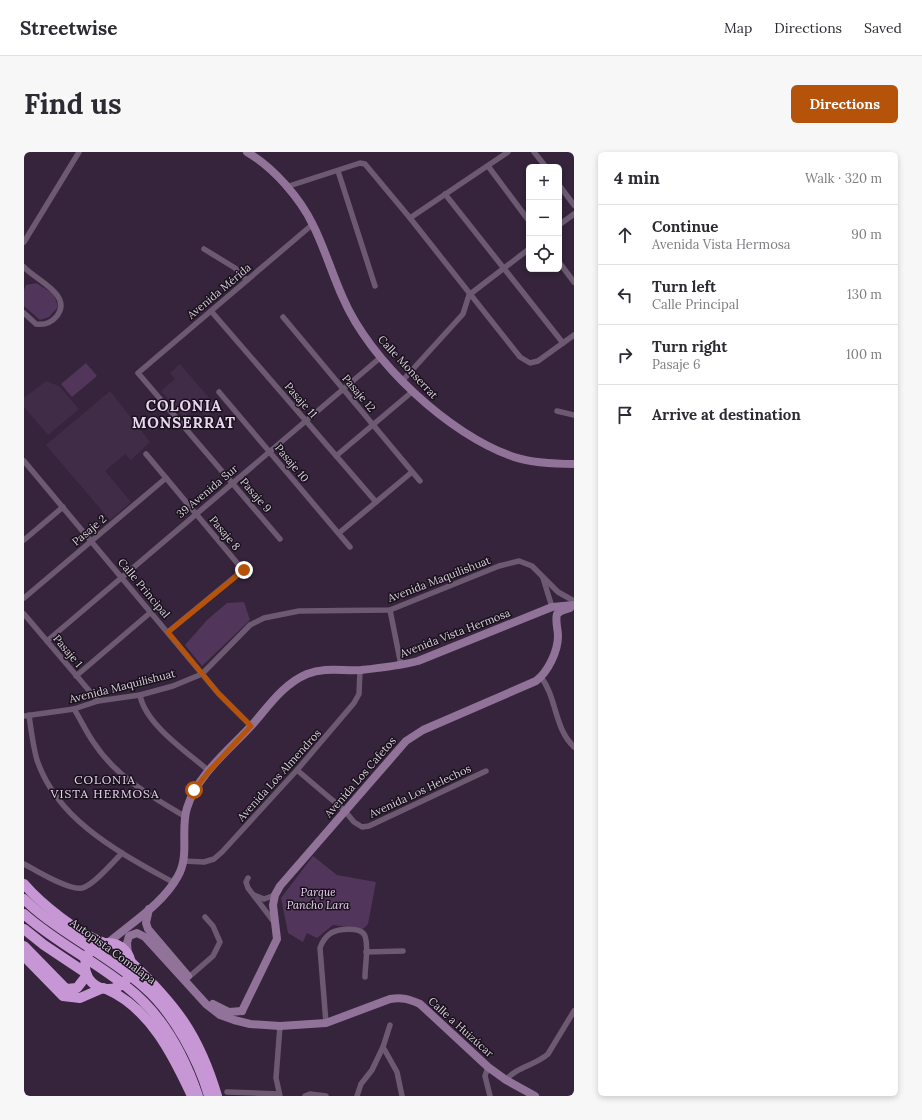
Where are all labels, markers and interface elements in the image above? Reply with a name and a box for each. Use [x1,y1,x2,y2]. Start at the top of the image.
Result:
text: Streetwise [20,16,117,40]
text: Map [724,19,752,37]
text: Directions [774,19,842,37]
text: Saved [864,19,902,37]
button: Directions [791,85,898,123]
text: Find us [24,86,122,122]
map controls [526,164,562,272]
button: + [526,164,562,200]
text: 4 min [614,167,660,189]
text: Walk · 320 m [805,170,882,187]
button: − [526,200,562,236]
text: Continue [652,217,718,236]
icon: ahead [614,224,636,246]
text: 90 m [851,226,882,243]
button: locate [526,236,562,272]
text: Avenida Vista Hermosa [652,236,790,253]
street label: Avenida Mérida [183,260,254,322]
text: Turn left [652,277,716,296]
icon: left [614,284,636,306]
text: 130 m [847,286,882,303]
text: Calle Principal [652,296,739,313]
street label: Calle Monserrat [375,332,441,402]
text: Turn right [652,337,728,356]
icon: right [614,344,636,366]
text: 100 m [846,346,882,363]
text: Pasaje 6 [652,356,701,373]
street label: Pasaje 12 [339,371,379,415]
street label: Pasaje 11 [282,379,320,421]
district label: COLONIA MONSERRAT [132,396,236,432]
icon: arrive [614,404,636,426]
text: Arrive at destination [652,405,801,424]
street label: Pasaje 10 [272,441,312,485]
street label: 39 Avenida Sur [173,461,241,521]
street label: Pasaje 9 [237,475,275,515]
street label: Pasaje 2 [69,512,109,548]
street label: Pasaje 8 [206,513,244,553]
street label: Avenida Maquilishuat [385,553,493,605]
street label: Calle Principal [115,555,173,621]
route end [235,561,253,579]
street label: Avenida Vista Hermosa [397,605,513,661]
street label: Pasaje 1 [50,632,86,670]
street label: Avenida Maquilishuat [66,666,177,706]
street label: Avenida Los Almendros [233,726,324,825]
street label: Avenida Los Cafetos [320,734,399,821]
street label: Avenida Los Helechos [366,761,473,821]
district label: COLONIA VISTA HERMOSA [50,772,159,801]
route start [185,781,203,799]
park label: Parque Pancho Lara [287,885,350,912]
street label: Autopista Comalapa [67,915,159,987]
street label: Calle a Huizúcar [425,994,497,1060]

